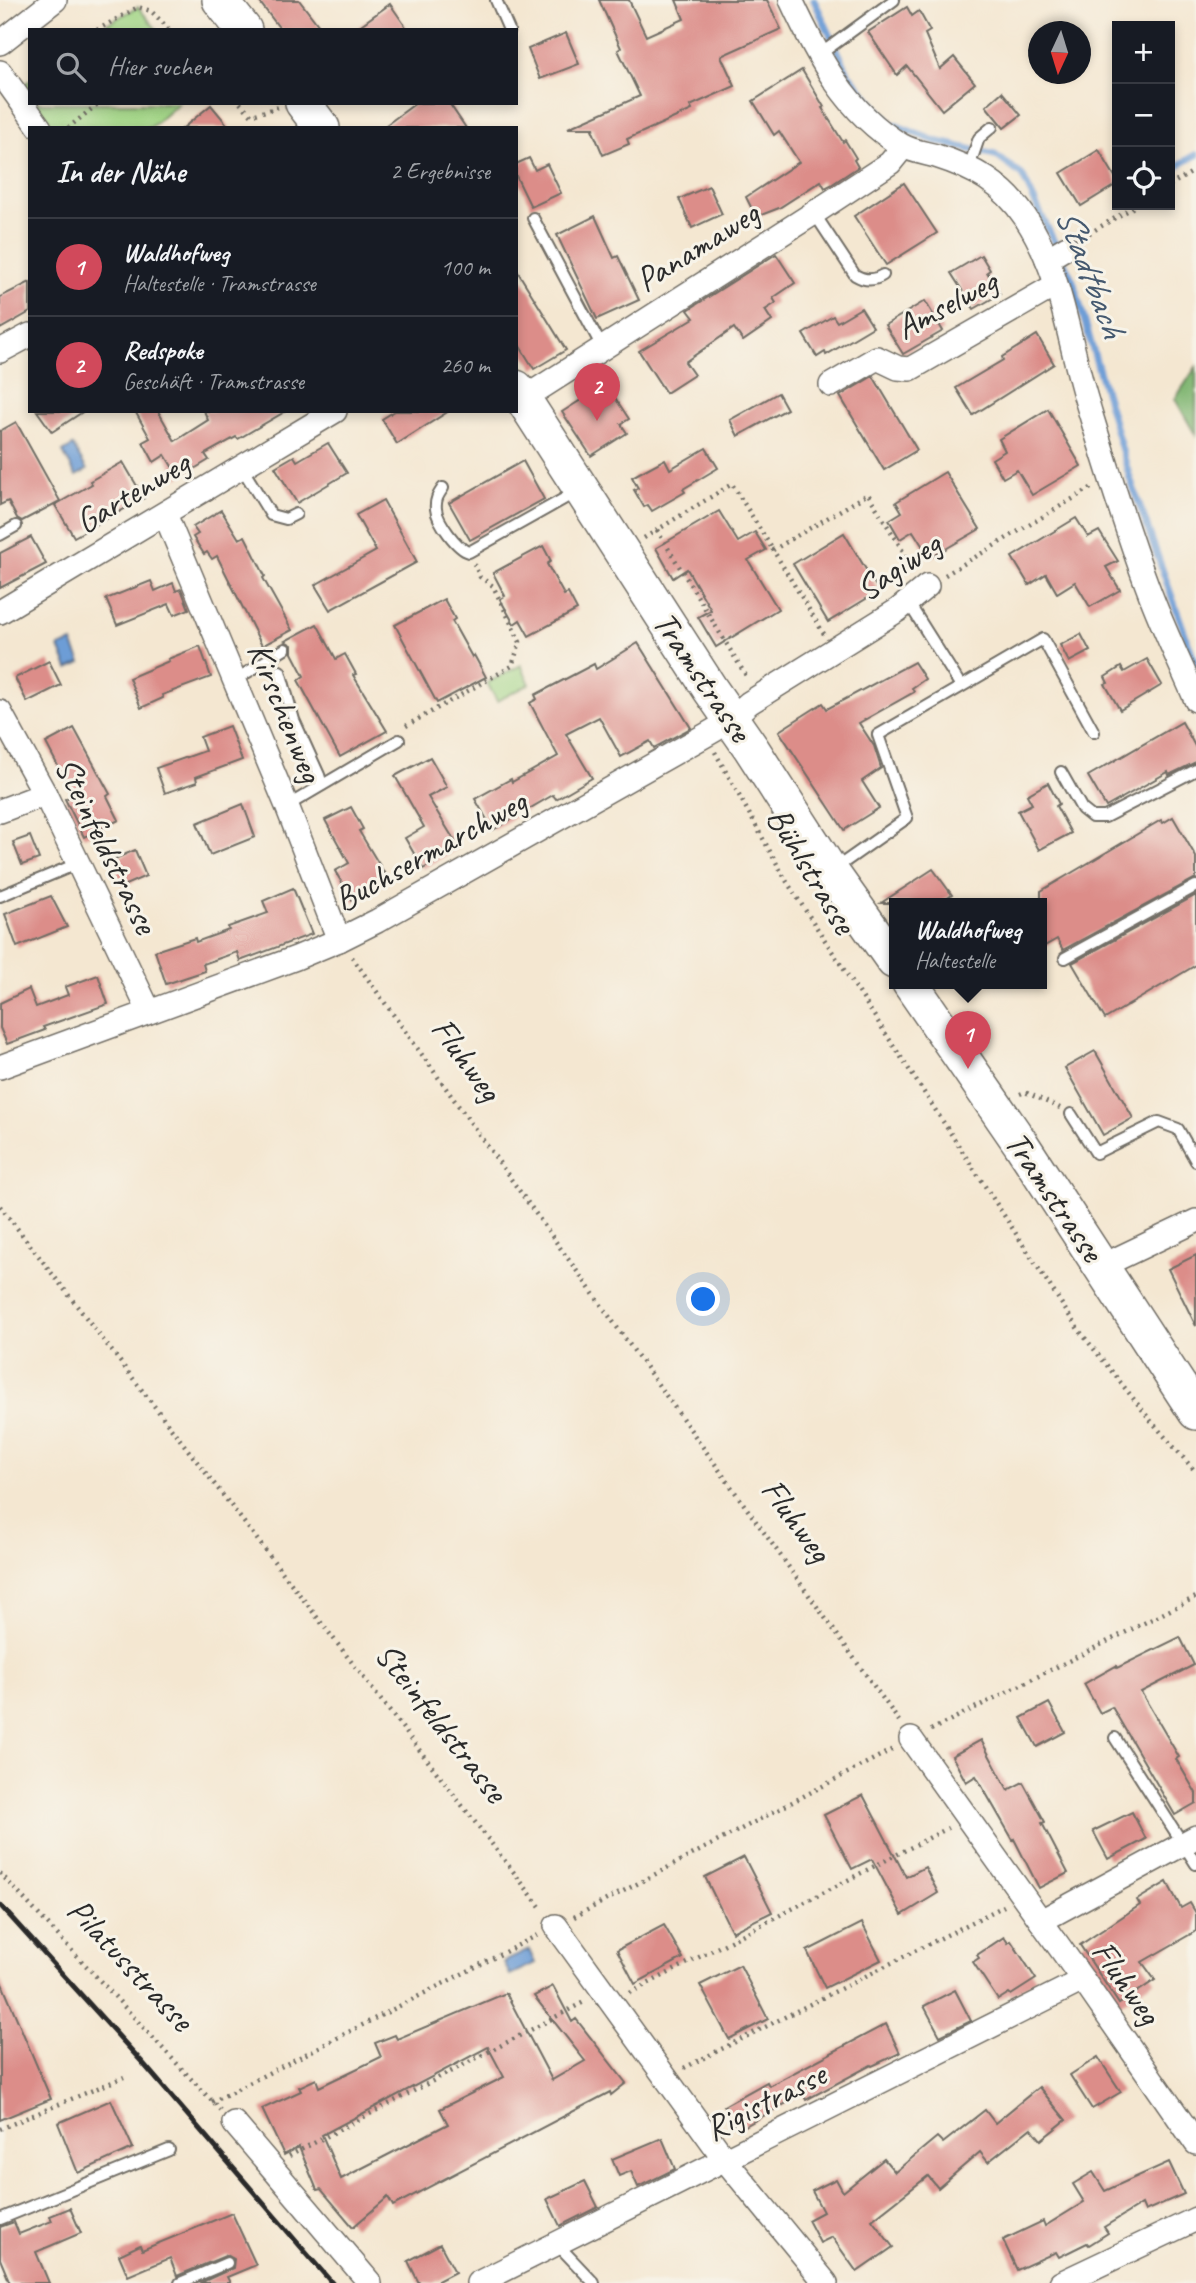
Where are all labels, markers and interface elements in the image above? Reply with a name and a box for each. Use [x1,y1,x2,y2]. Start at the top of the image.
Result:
north arrow [1028,21,1091,84]
map controls [1112,21,1175,210]
button: + [1112,21,1175,84]
search box [28,28,518,105]
icon: search [52,48,90,86]
text: Hier suchen [108,50,212,83]
button: − [1112,84,1175,147]
button: locate [1112,147,1175,210]
text: In der Nähe [56,153,185,191]
text: 2 Ergebnisse [390,157,490,186]
street label: Panamaweg [627,190,769,302]
water label: Stadtbach [1045,201,1138,346]
text: Waldhofweg [123,236,229,269]
text: 1 [74,253,84,282]
text: 100 m [441,253,490,282]
street label: Amselweg [888,258,1007,350]
text: Haltestelle · Tramstrasse [123,269,316,298]
text: Redspoke [123,334,203,367]
text: 2 [74,351,84,380]
text: 260 m [441,351,490,380]
pin: 2 [574,363,620,421]
text: Geschäft · Tramstrasse [123,367,304,396]
street label: Gartenweg [67,439,200,544]
street label: Sagiweg [847,520,951,611]
street label: Tramstrasse [643,602,764,752]
street label: Kirschenweg [237,636,335,790]
street label: Steinfeldstrasse [44,750,170,943]
street label: Buchsermarchweg [326,778,536,922]
street label: Bühlstrasse [756,799,868,944]
popup [889,898,1047,989]
text: Waldhofweg [915,913,1021,946]
text: Haltestelle [915,946,995,975]
street label: Fluhweg [421,1008,513,1112]
pin: 1 [945,1011,991,1069]
street label: Tramstrasse [995,1122,1116,1272]
your location [686,1282,720,1316]
street label: Fluhweg [751,1469,843,1573]
street label: Steinfeldstrasse [365,1633,520,1813]
street label: Pilatusstrasse [57,1888,206,2042]
street label: Fluhweg [1081,1931,1173,2035]
street label: Rigistrasse [697,2051,836,2151]

